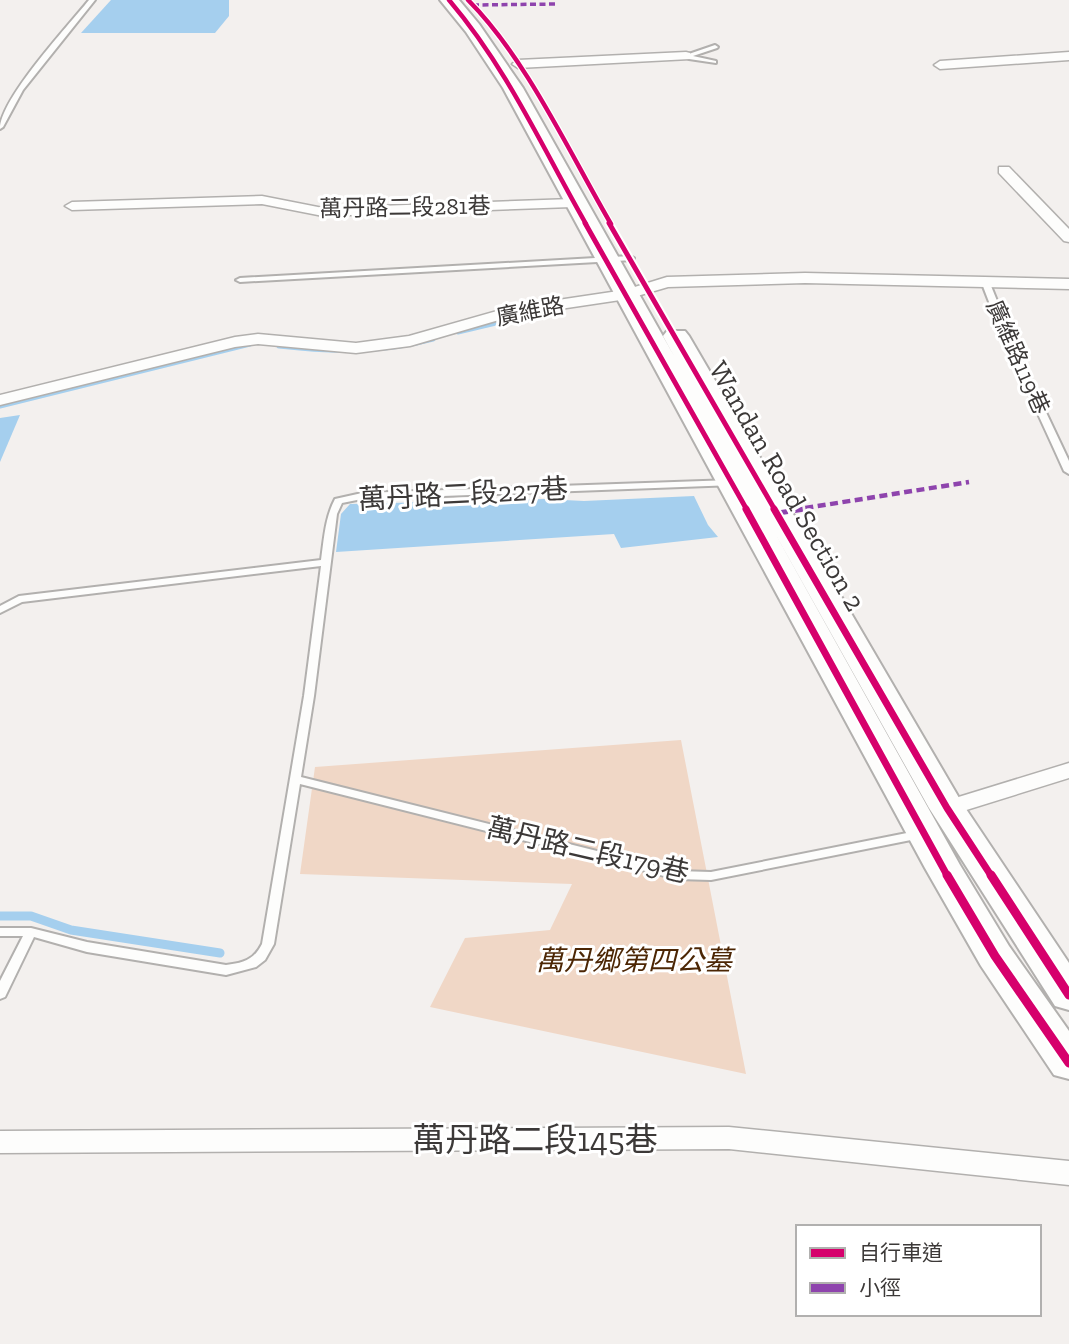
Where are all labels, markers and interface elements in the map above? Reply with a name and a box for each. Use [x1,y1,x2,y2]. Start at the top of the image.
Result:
street label: 萬丹路二段281巷 [319,192,491,222]
street label: 廣維路 [493,291,567,331]
street label: 廣維路119巷 [980,296,1056,418]
street label: Wandan Road Section 2 [702,355,872,617]
street label: 萬丹路二段227巷 [357,472,569,516]
street label: 萬丹路二段179巷 [484,811,692,889]
park label: 萬丹鄉第四公墓 [536,944,736,977]
street label: 萬丹路二段145巷 [412,1120,658,1159]
legend [796,1225,1041,1316]
text: 自行車道 [859,1240,943,1265]
text: 小徑 [859,1275,901,1300]

